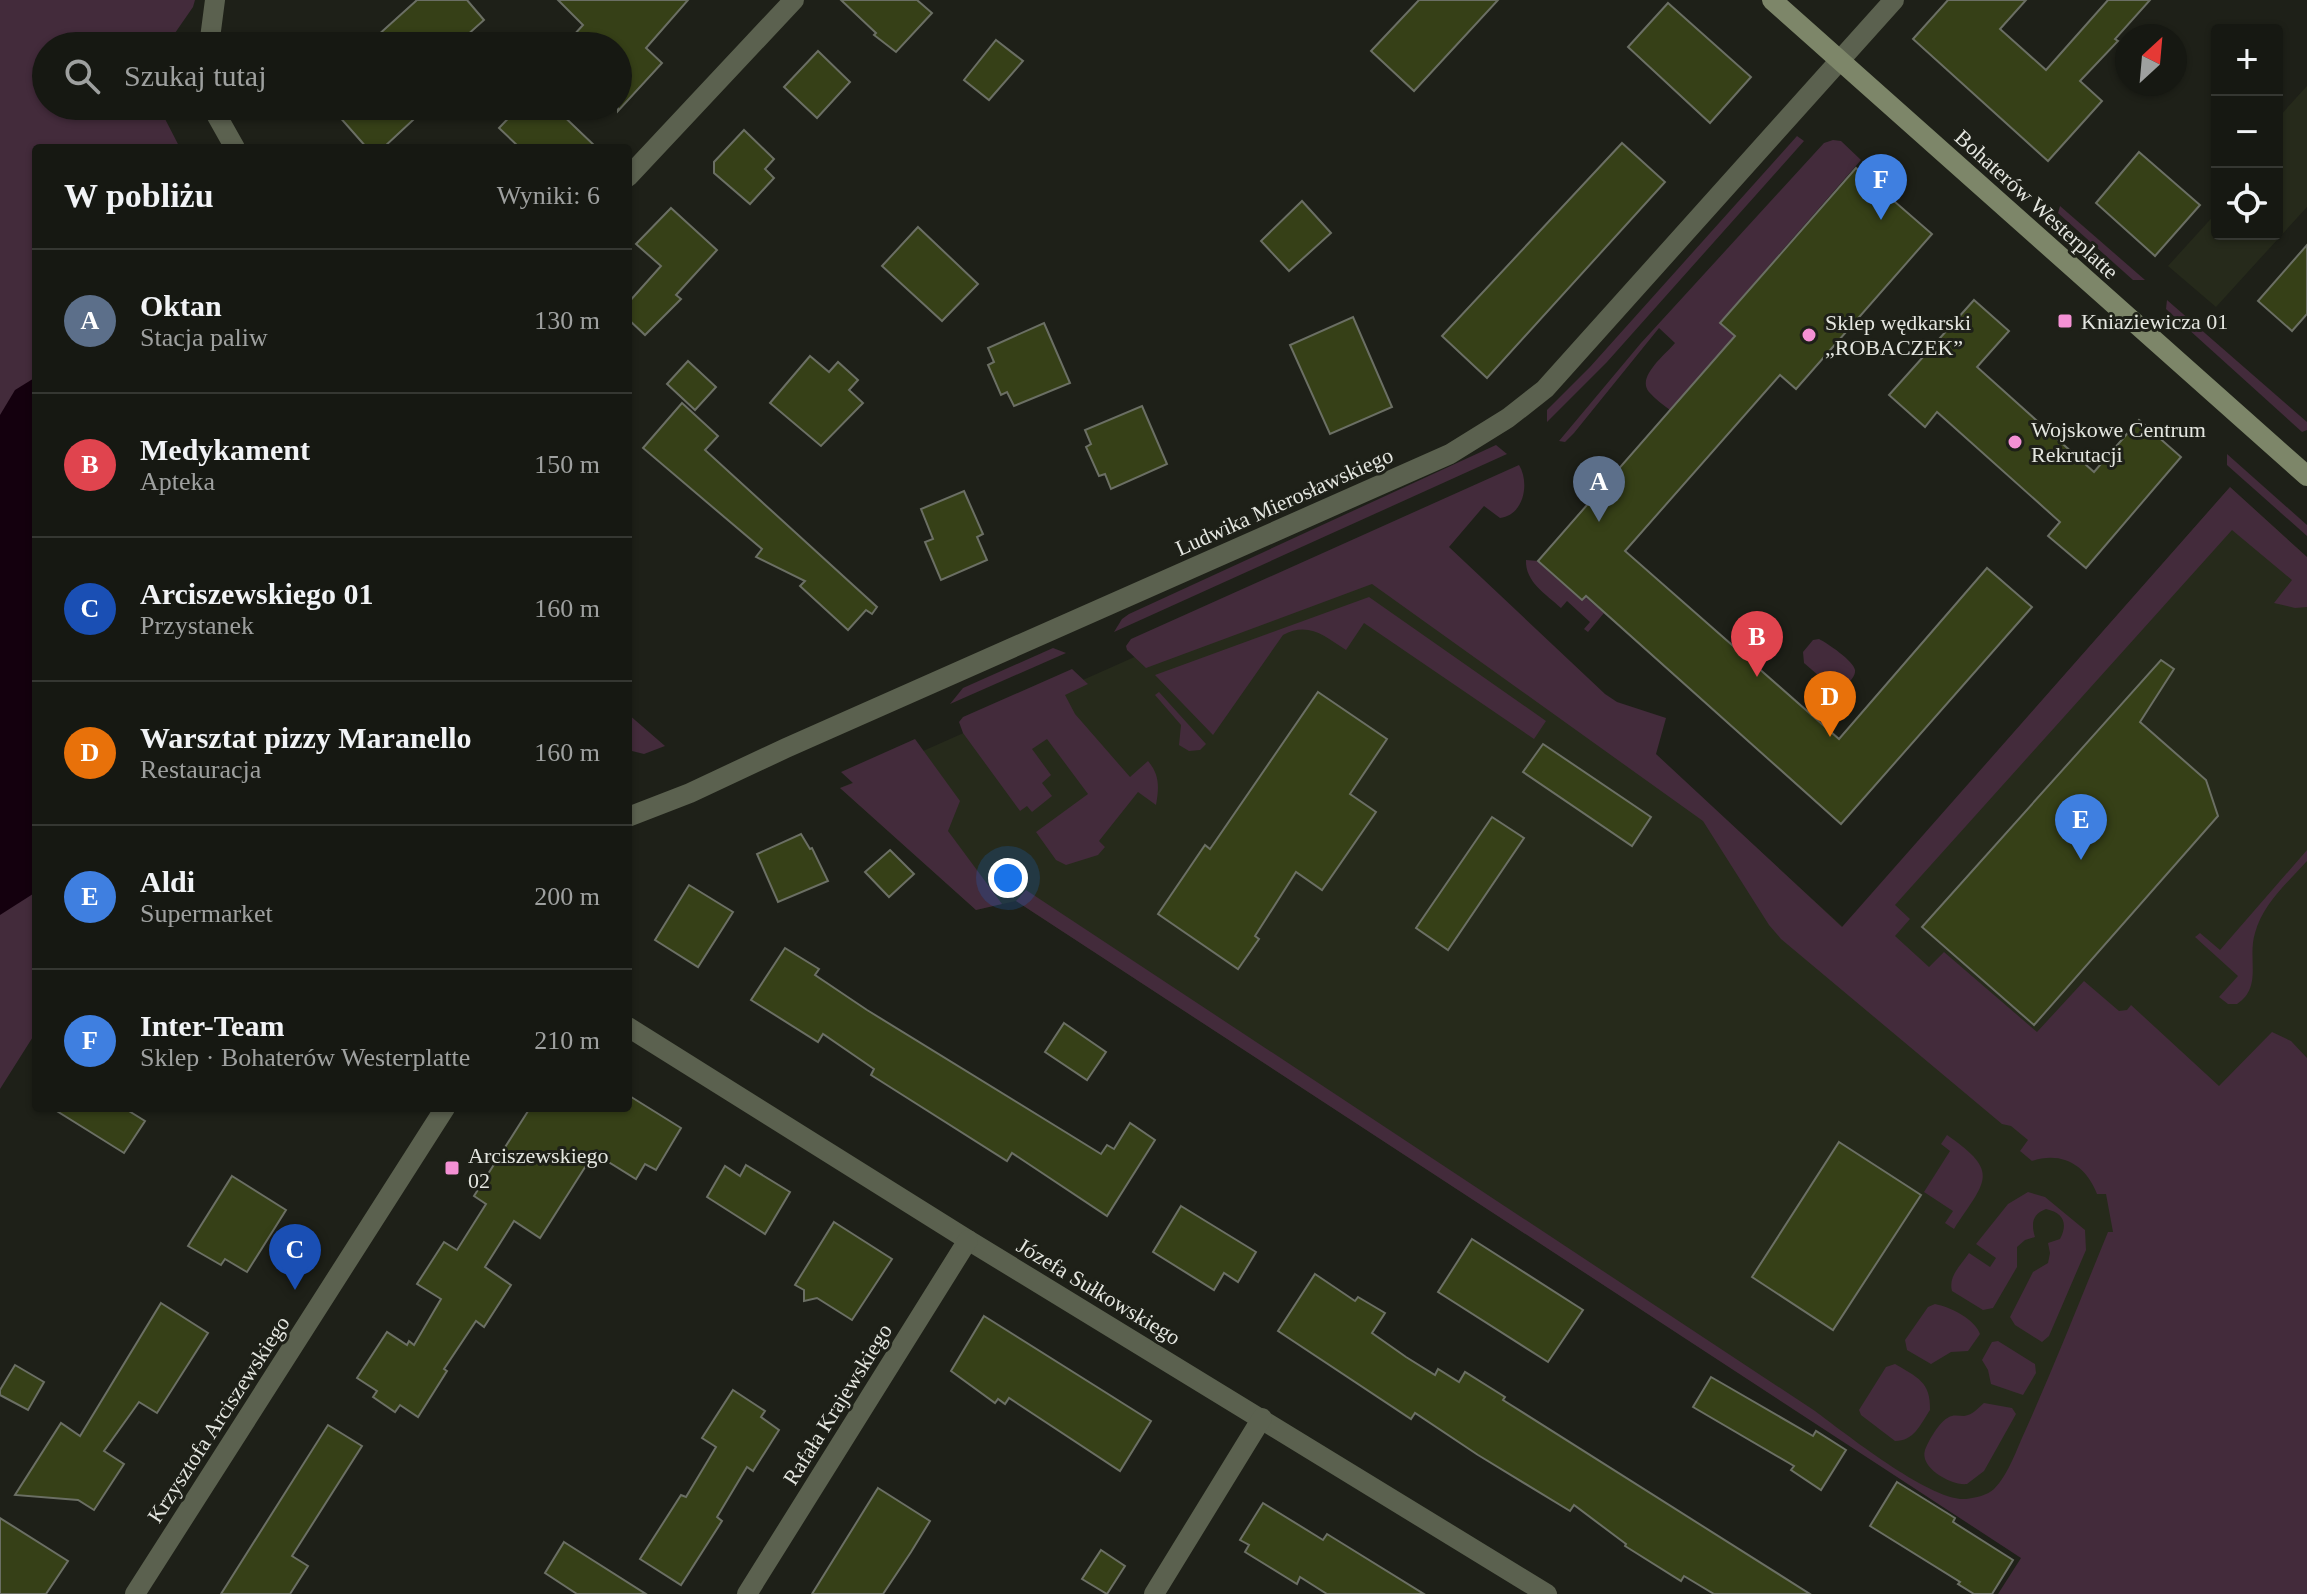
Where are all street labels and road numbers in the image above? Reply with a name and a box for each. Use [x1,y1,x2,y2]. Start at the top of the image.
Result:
street label: Bohaterów Westerplatte [1950,124,2123,284]
street label: Ludwika Mierosławskiego [1172,442,1397,561]
street label: Józefa Sułkowskiego [1012,1233,1185,1350]
street label: Krzysztofa Arciszewskiego [142,1311,295,1527]
street label: Rafała Krajewskiego [778,1319,897,1489]

